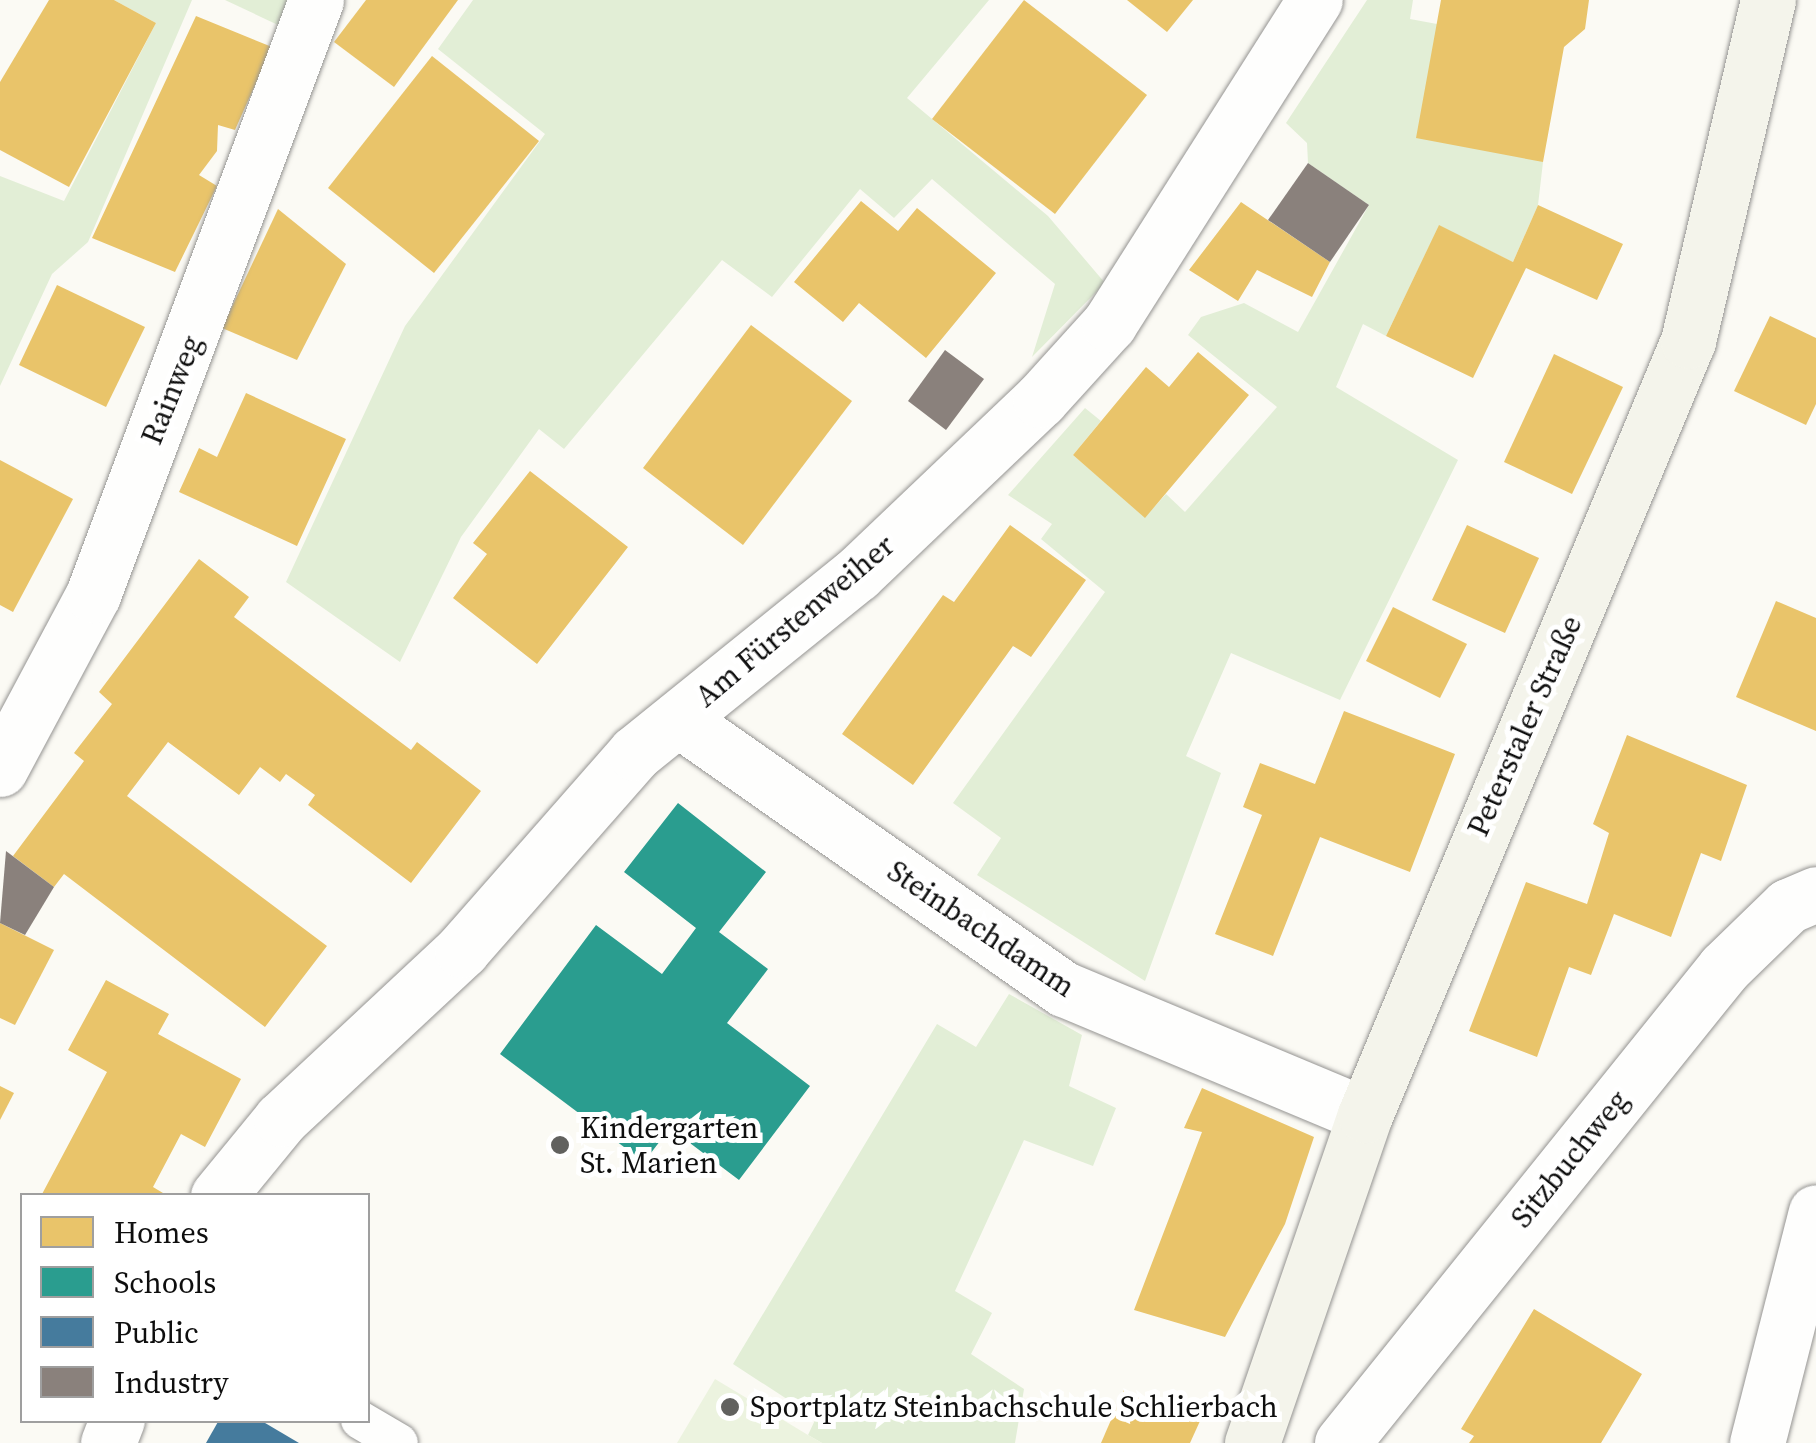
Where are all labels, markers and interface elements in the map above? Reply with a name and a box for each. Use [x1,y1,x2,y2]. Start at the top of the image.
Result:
street label: Rainweg [134,330,210,450]
street label: Am Fürstenweiher [688,527,902,715]
street label: Peterstaler Straße [1460,610,1590,842]
street label: Steinbachdamm [881,853,1081,1005]
street label: Sitzbuchweg [1504,1083,1636,1235]
place label: Kindergarten St. Marien [580,1110,758,1180]
marker: Kindergarten St. Marien [549,1134,571,1156]
legend [20,1193,370,1423]
text: Homes [114,1212,209,1253]
text: Schools [114,1262,216,1303]
text: Public [114,1312,199,1353]
text: Industry [114,1362,229,1403]
place label: Sportplatz Steinbachschule Schlierbach [750,1389,1278,1425]
marker: Sportplatz Steinbachschule Schlierbach [719,1396,741,1418]

